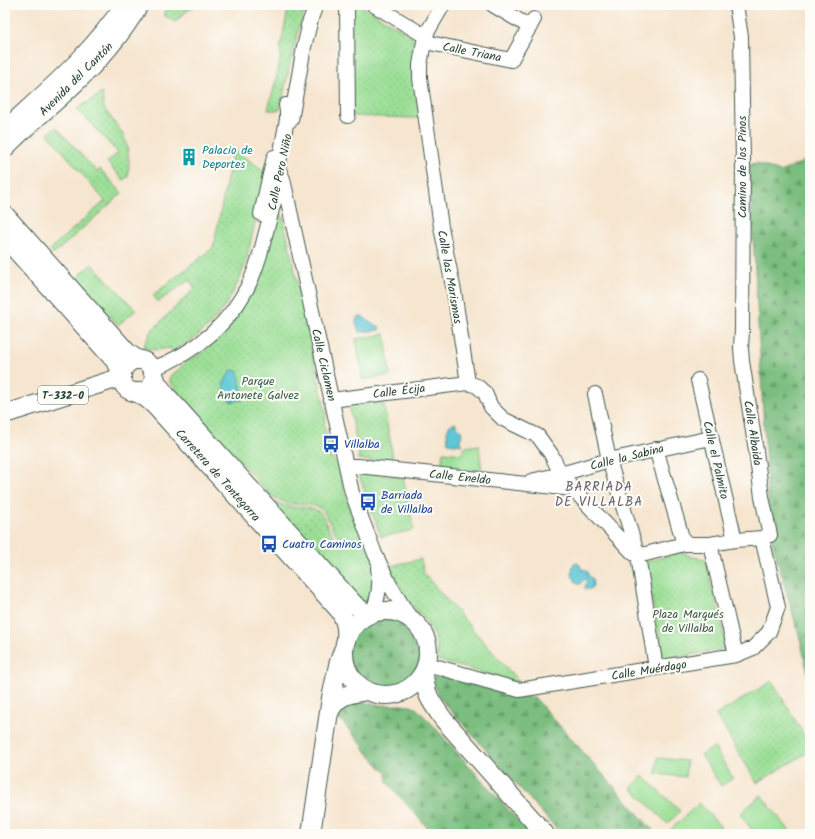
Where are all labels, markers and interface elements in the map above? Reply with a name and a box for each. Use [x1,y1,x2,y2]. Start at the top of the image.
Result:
street label: Calle Triana [441,37,503,68]
street label: Avenida del Cantón [35,38,118,121]
street label: Camino de los Pinos [733,116,752,218]
street label: Calle Pero Niño [263,132,298,212]
place label: Palacio de Deportes [202,141,253,174]
building icon: Palacio de Deportes [179,147,199,167]
street label: Calle las Marismas [432,229,467,325]
street label: Calle Ciclamen [306,327,341,403]
park label: Parque Antonete Galvez [217,372,299,405]
street label: Calle Écija [372,379,427,404]
road number: T-332-0 [38,386,88,404]
street label: Calle Albaida [738,399,767,467]
street label: Calle el Palmito [697,419,734,501]
street label: Carretera de Tentegorra [170,424,265,526]
bus stop icon: Villalba [321,434,341,454]
place label: Villalba [344,435,380,454]
street label: Calle la Sabina [588,439,666,476]
street label: Calle Eneldo [428,465,492,490]
district label: BARRIADA DE VILLALBA [555,477,643,513]
place label: Barriada de Villalba [381,486,433,519]
bus stop icon: Barriada de Villalba [358,492,378,512]
bus stop icon: Cuatro Caminos [259,534,279,554]
place label: Cuatro Caminos [282,535,362,554]
park label: Plaza Marqués de Villalba [652,605,724,638]
street label: Calle Muérdago [610,655,688,686]

